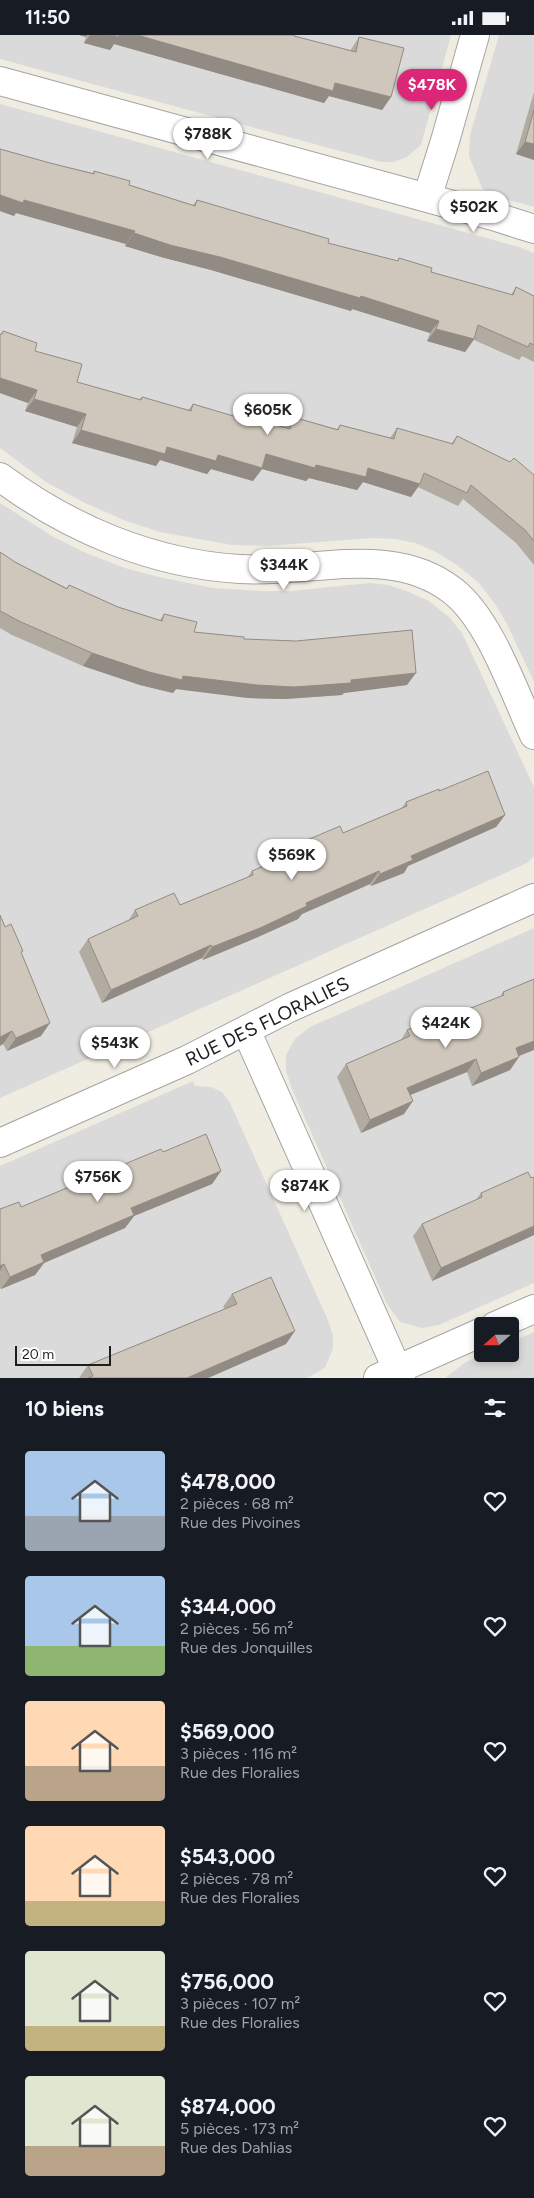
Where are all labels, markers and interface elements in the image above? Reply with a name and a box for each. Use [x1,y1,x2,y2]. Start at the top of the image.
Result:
text: 11:50 [25,6,70,29]
pin: $478K [397,69,467,111]
text: $478K [408,75,456,94]
pin: $788K [173,117,243,160]
text: $788K [184,124,232,143]
pin: $502K [439,191,509,233]
text: $502K [450,197,498,216]
pin: $605K [233,393,303,436]
text: $605K [244,400,292,419]
pin: $344K [249,549,319,591]
text: $344K [260,555,308,574]
pin: $569K [257,839,327,881]
text: $569K [268,845,316,864]
street label: RUE DES FLORALIES [182,972,353,1071]
pin: $424K [411,1007,481,1049]
text: $424K [421,1013,471,1032]
pin: $543K [80,1027,150,1069]
text: $543K [91,1033,139,1052]
pin: $756K [63,1161,133,1203]
text: $756K [75,1167,122,1186]
pin: $874K [270,1169,340,1212]
text: $874K [281,1176,329,1195]
north arrow [474,1317,519,1363]
map controls [474,1317,519,1362]
scale bar [15,1343,111,1366]
text: 20 m [22,1346,54,1363]
icon: filters [481,1394,509,1422]
text: 10 biens [25,1396,104,1421]
text: $478,000 [180,1469,276,1494]
icon: home [65,1471,125,1531]
icon: heart [481,1487,509,1515]
text: 2 pièces · 68 m² [180,1494,294,1513]
text: Rue des Pivoines [180,1513,300,1532]
text: $344,000 [180,1594,276,1619]
icon: home [65,1596,125,1656]
icon: heart [481,1612,509,1640]
text: 2 pièces · 56 m² [180,1619,293,1638]
text: Rue des Jonquilles [180,1638,313,1657]
text: $569,000 [180,1719,274,1744]
icon: home [65,1721,125,1781]
icon: heart [481,1737,509,1765]
text: 3 pièces · 116 m² [180,1744,297,1763]
text: Rue des Floralies [180,1763,300,1782]
text: $543,000 [180,1844,275,1869]
icon: home [65,1846,125,1906]
icon: heart [481,1862,509,1890]
text: 2 pièces · 78 m² [180,1869,293,1888]
text: Rue des Floralies [180,1888,300,1907]
text: $756,000 [180,1969,274,1994]
icon: home [65,1971,125,2031]
icon: heart [481,1987,509,2015]
text: 3 pièces · 107 m² [180,1994,300,2013]
text: Rue des Floralies [180,2013,300,2032]
text: $874,000 [180,2094,276,2119]
icon: home [65,2096,125,2156]
icon: heart [481,2112,509,2140]
text: 5 pièces · 173 m² [180,2119,299,2138]
text: Rue des Dahlias [180,2138,292,2157]

